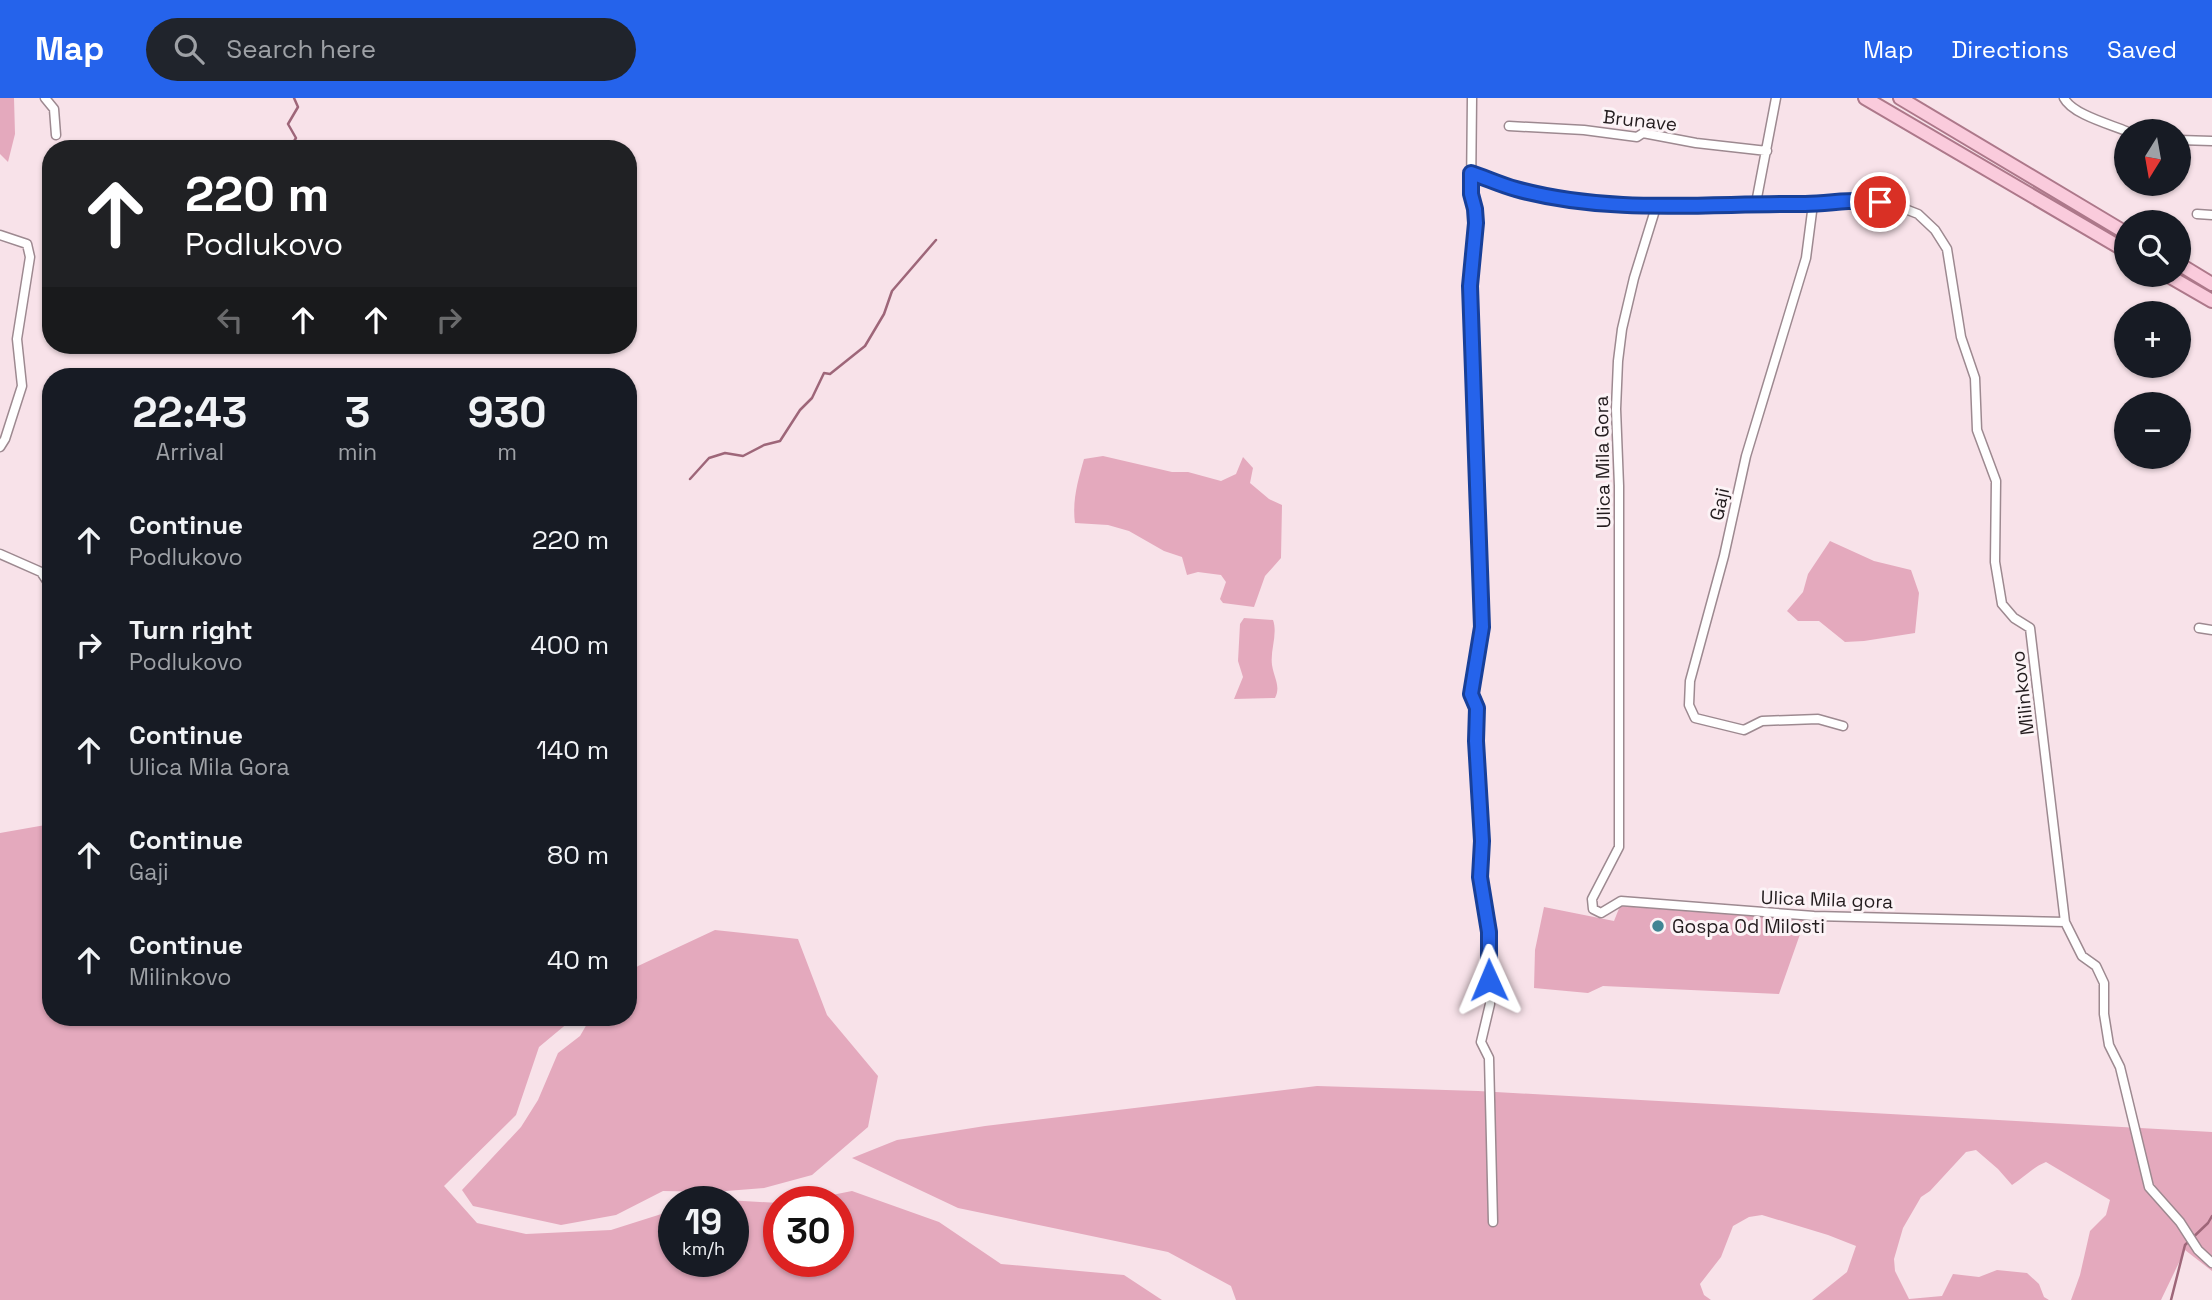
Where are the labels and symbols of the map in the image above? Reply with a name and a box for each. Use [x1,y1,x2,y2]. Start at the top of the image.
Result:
street label: Brunave [1602,104,1678,137]
north arrow [2114,119,2191,196]
pin [1850,172,1910,232]
street label: Ulica Mila Gora [1589,395,1616,529]
street label: Gaji [1704,485,1735,523]
street label: Milinkovo [2005,649,2040,737]
street label: Ulica Mila gora [1760,885,1894,914]
place label: Gospa Od Milosti [1672,914,1825,939]
marker: Gospa Od Milosti [1650,918,1666,934]
position arrow [1452,943,1526,1017]
speed limit sign: 30 [763,1186,854,1277]

